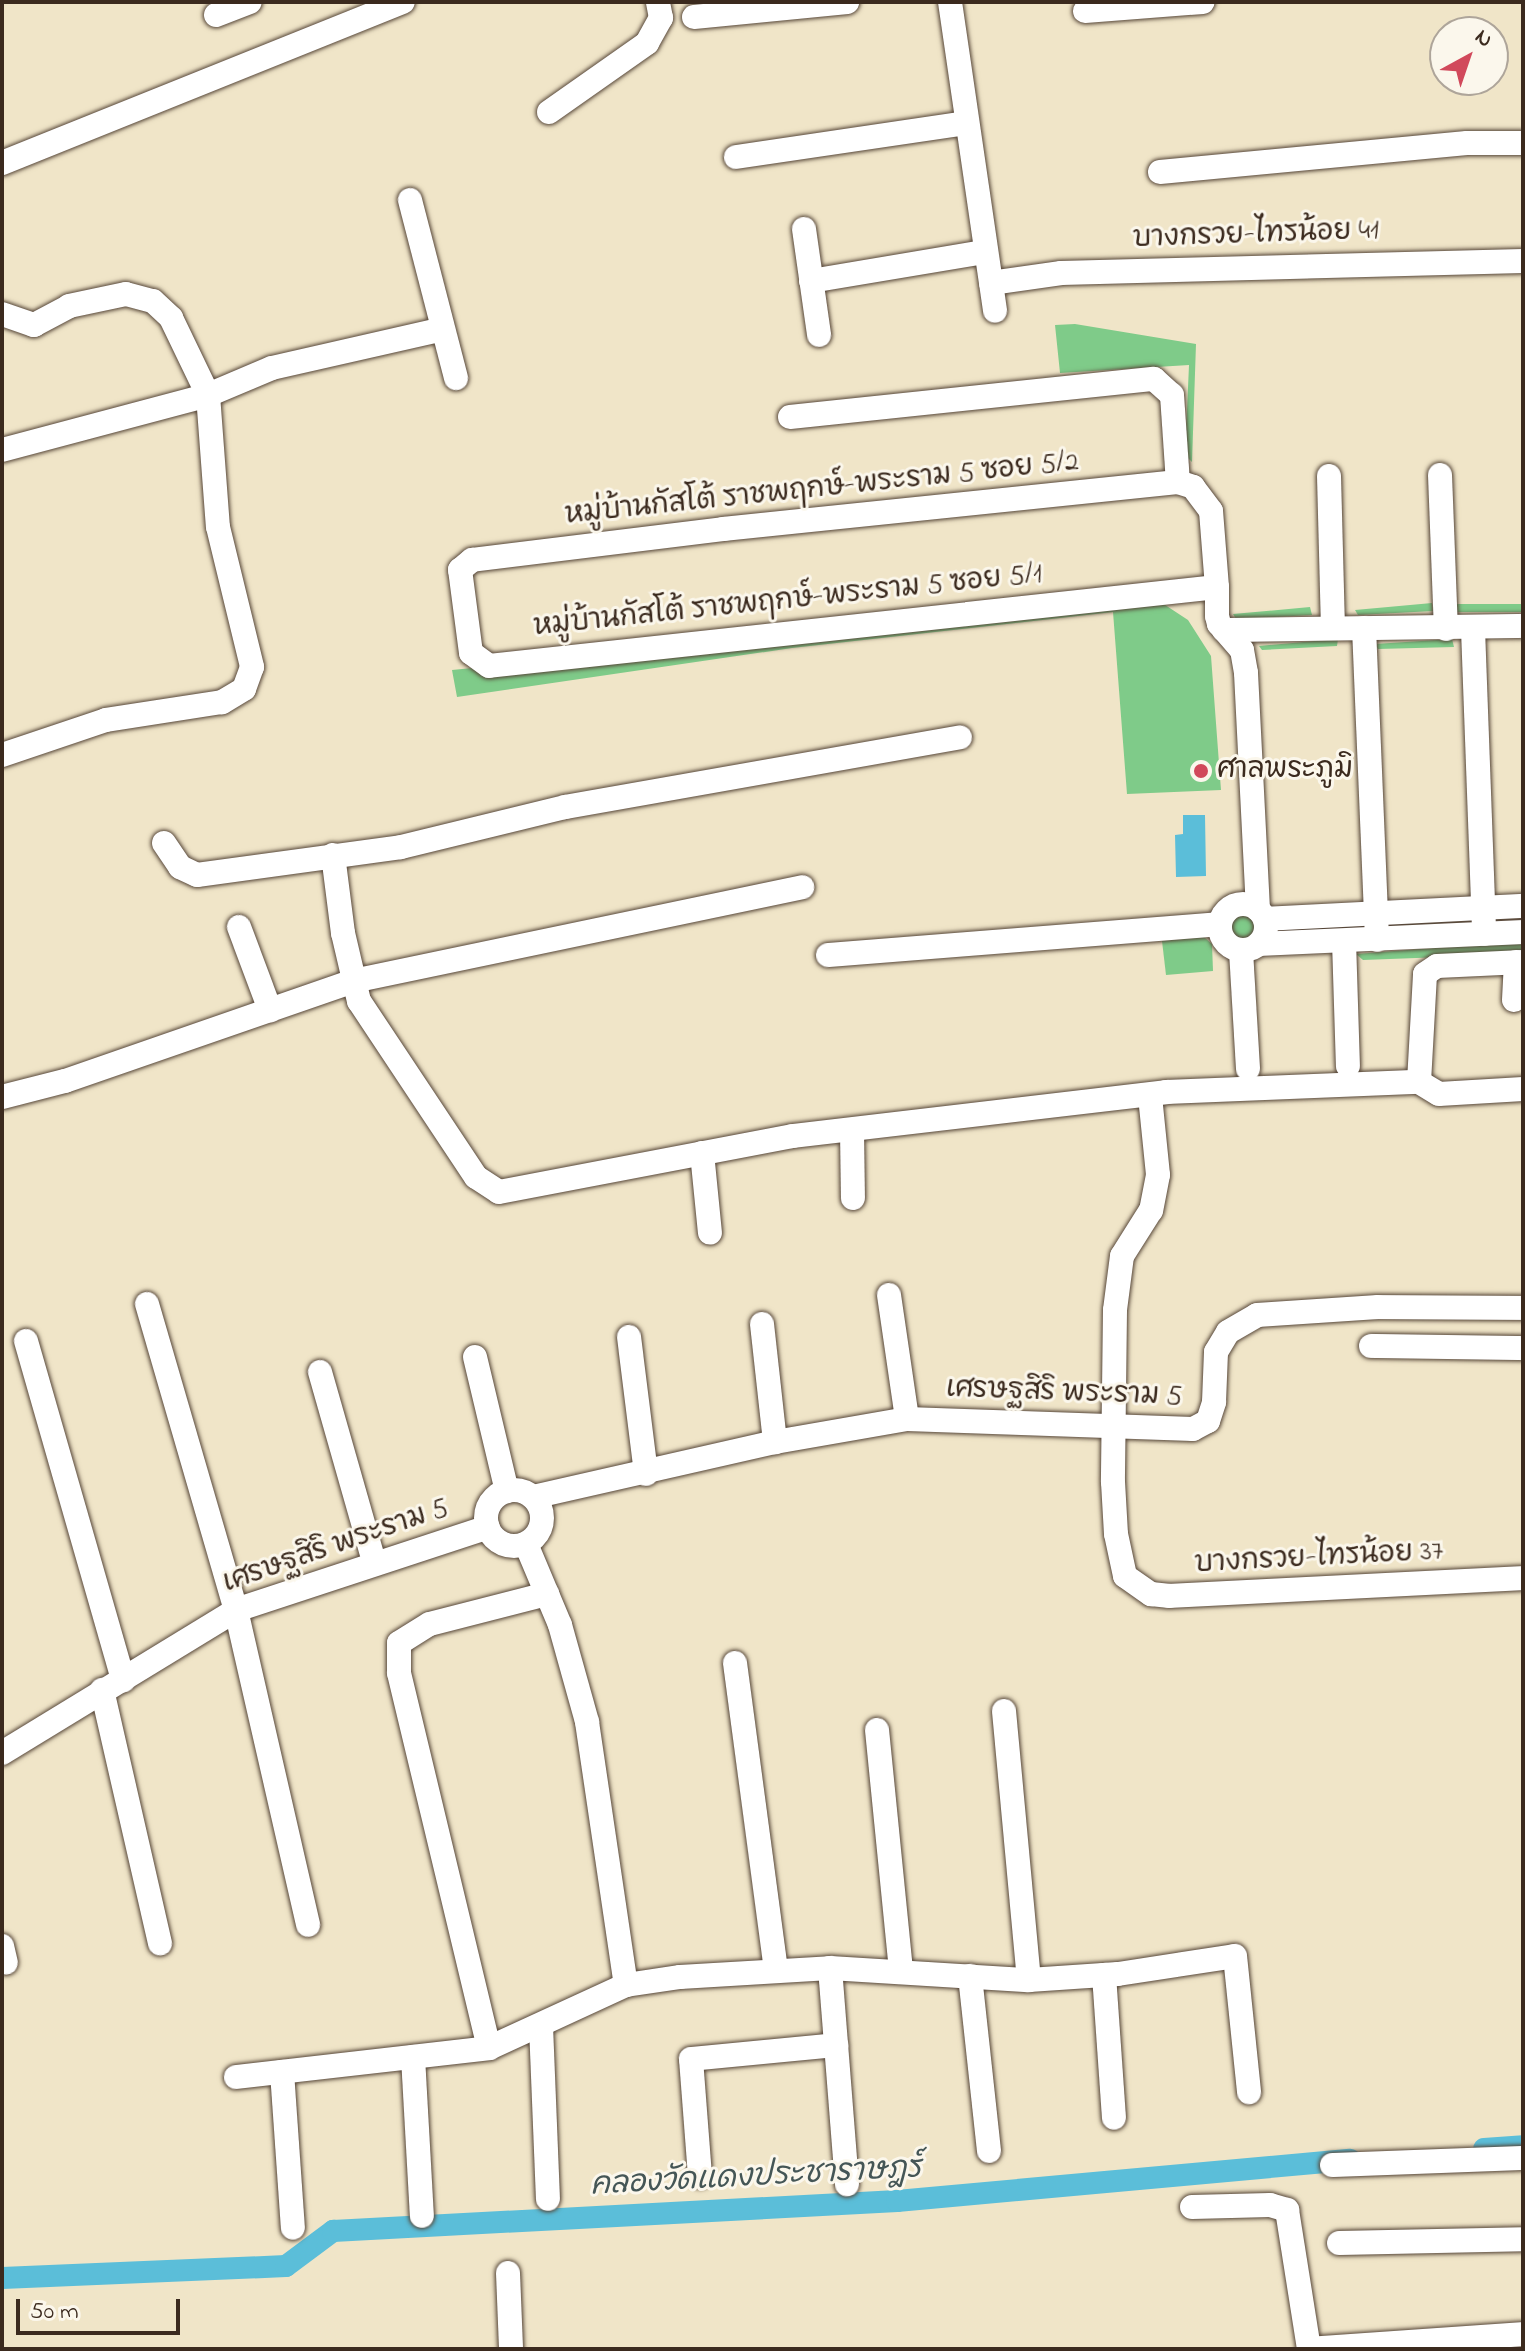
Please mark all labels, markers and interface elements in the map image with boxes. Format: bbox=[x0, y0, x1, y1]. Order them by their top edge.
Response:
north arrow bbox=[1429, 16, 1509, 96]
text: N bbox=[1467, 22, 1499, 56]
street label: บางกรวย-ไทรน้อย 41 bbox=[1132, 215, 1380, 257]
street label: หมู่บ้านกัสโต้ ราชพฤกษ์-พระราม 5 ซอย 5/2 bbox=[564, 446, 1080, 534]
street label: หมู่บ้านกัสโต้ ราชพฤกษ์-พระราม 5 ซอย 5/1 bbox=[532, 559, 1044, 645]
place label: ศาลพระภูมิ bbox=[1217, 754, 1353, 788]
marker: ศาลพระภูมิ bbox=[1192, 762, 1210, 780]
street label: เศรษฐสิริ พระราม 5 bbox=[945, 1373, 1183, 1415]
street label: เศรษฐสิริ พระราม 5 bbox=[219, 1493, 453, 1601]
street label: บางกรวย-ไทรน้อย 37 bbox=[1194, 1536, 1444, 1582]
water label: คลองวัดแดงประชาราษฎร์ bbox=[590, 2151, 922, 2205]
scale bar bbox=[20, 2283, 184, 2333]
text: 50 m bbox=[30, 2295, 79, 2330]

